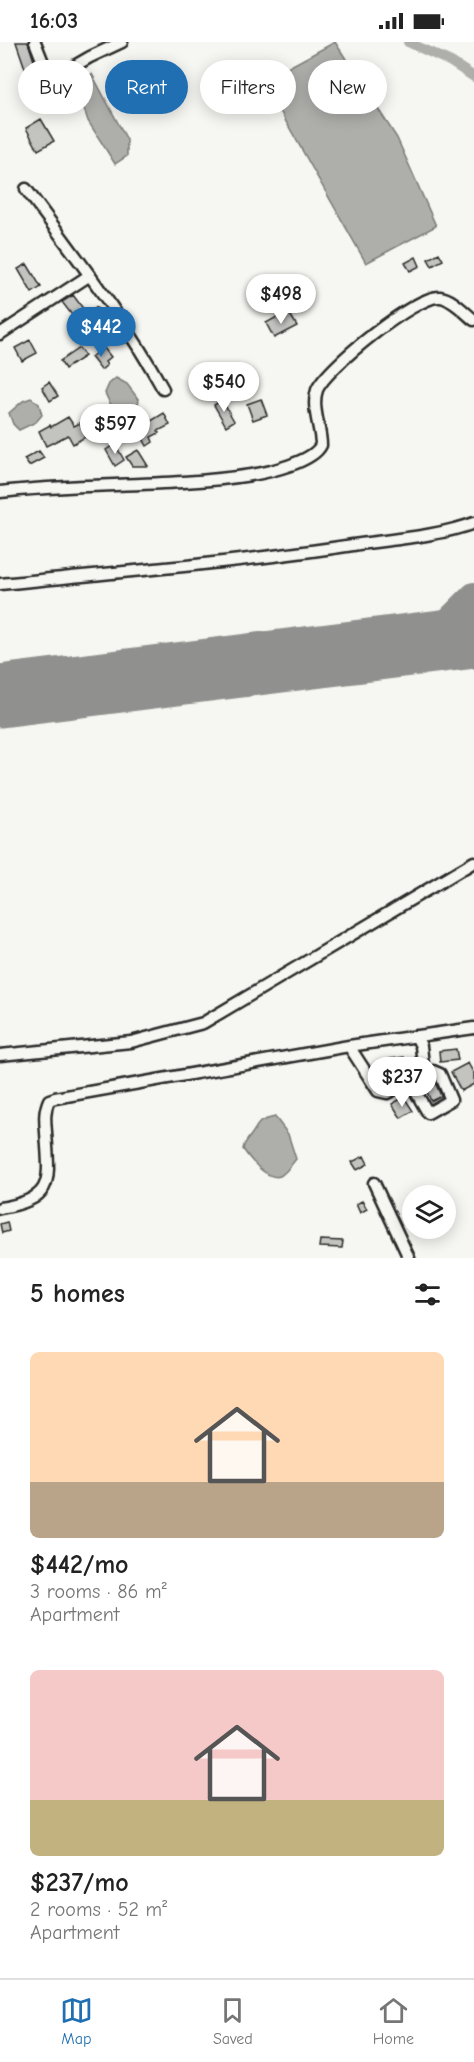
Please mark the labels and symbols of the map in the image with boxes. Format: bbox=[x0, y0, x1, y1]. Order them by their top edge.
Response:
pin: $498 bbox=[245, 274, 317, 325]
pin: $442 bbox=[65, 307, 137, 358]
pin: $540 bbox=[188, 362, 260, 413]
pin: $597 bbox=[79, 404, 151, 455]
pin: $237 bbox=[366, 1057, 438, 1108]

